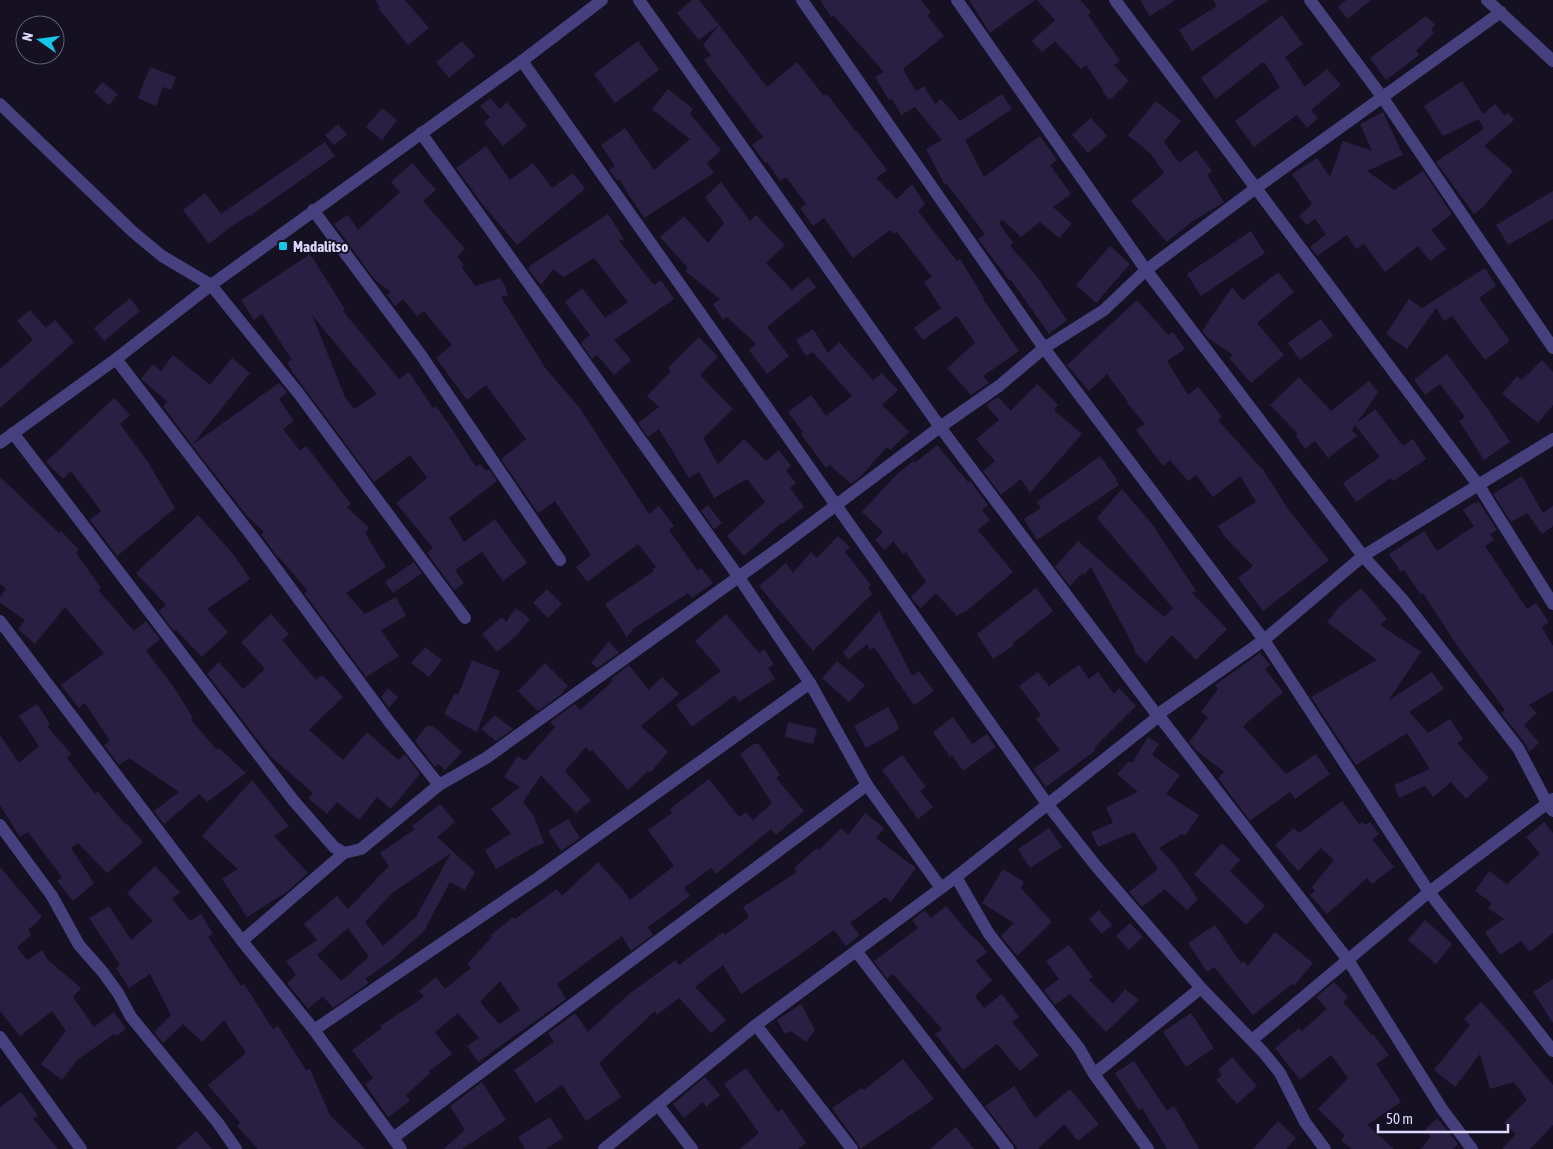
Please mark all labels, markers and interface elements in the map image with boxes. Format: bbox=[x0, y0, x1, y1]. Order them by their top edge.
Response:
north arrow bbox=[15, 15, 65, 65]
text: N bbox=[19, 31, 36, 43]
place label: Madalitso bbox=[293, 238, 348, 255]
marker: Madalitso bbox=[277, 240, 289, 252]
scale bar bbox=[1378, 1102, 1508, 1134]
text: 50 m bbox=[1386, 1110, 1413, 1127]

